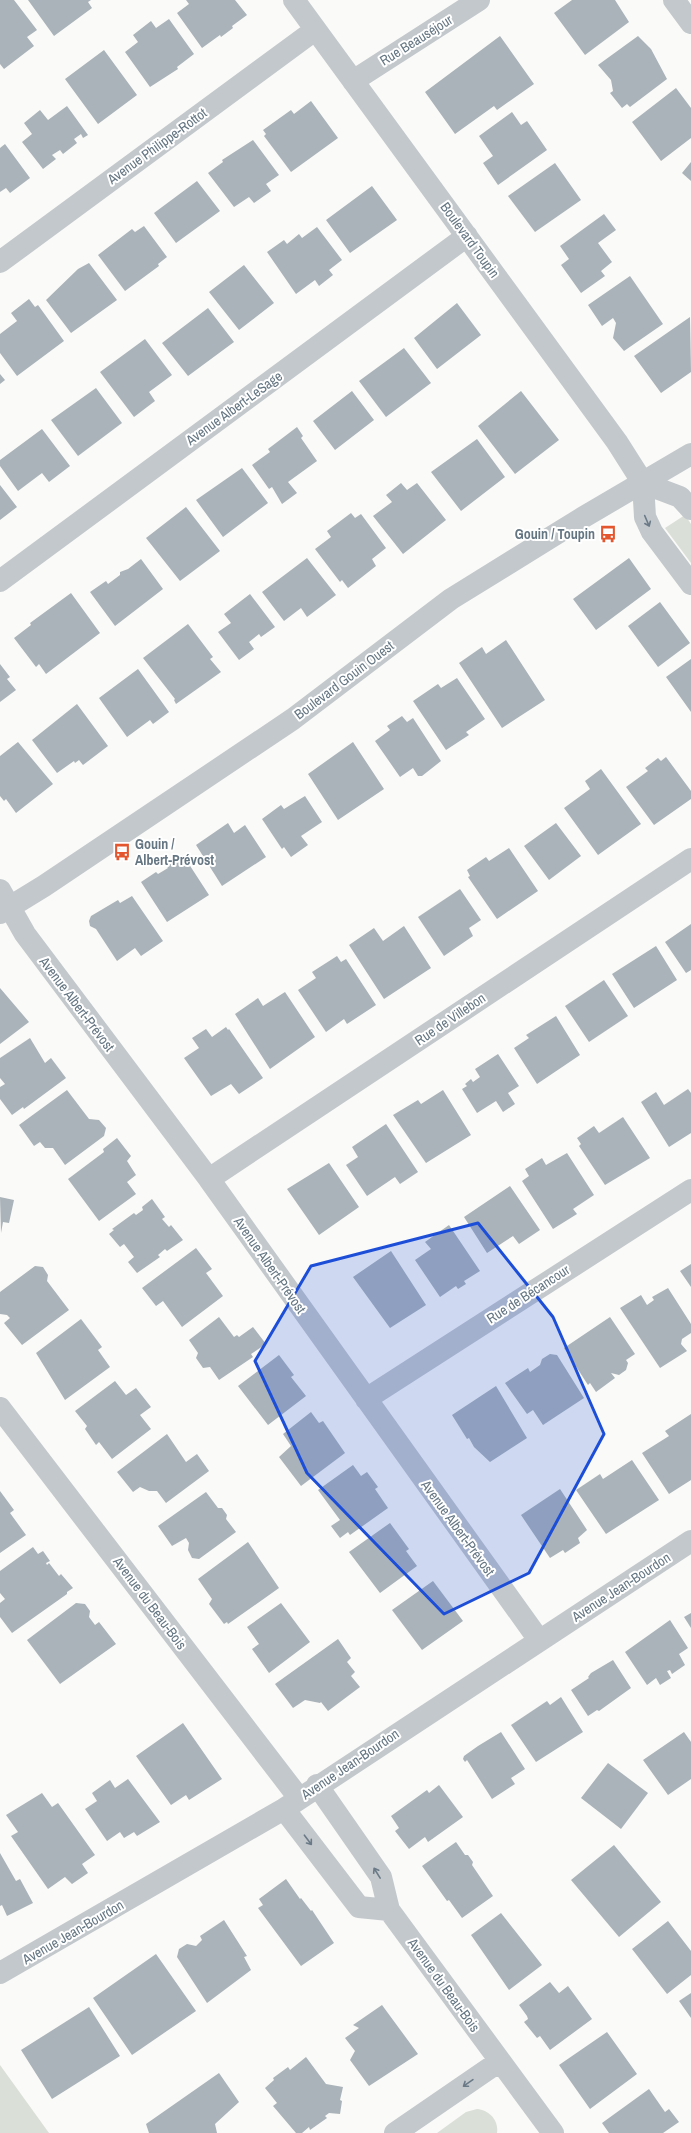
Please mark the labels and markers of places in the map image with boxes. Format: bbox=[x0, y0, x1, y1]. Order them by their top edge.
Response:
bus stop icon: Gouin / Toupin bbox=[598, 524, 618, 544]
place label: Gouin / Toupin bbox=[515, 525, 595, 543]
place label: Gouin / Albert-Prévost bbox=[135, 835, 214, 869]
bus stop icon: Gouin / Albert-Prévost bbox=[112, 842, 132, 862]

